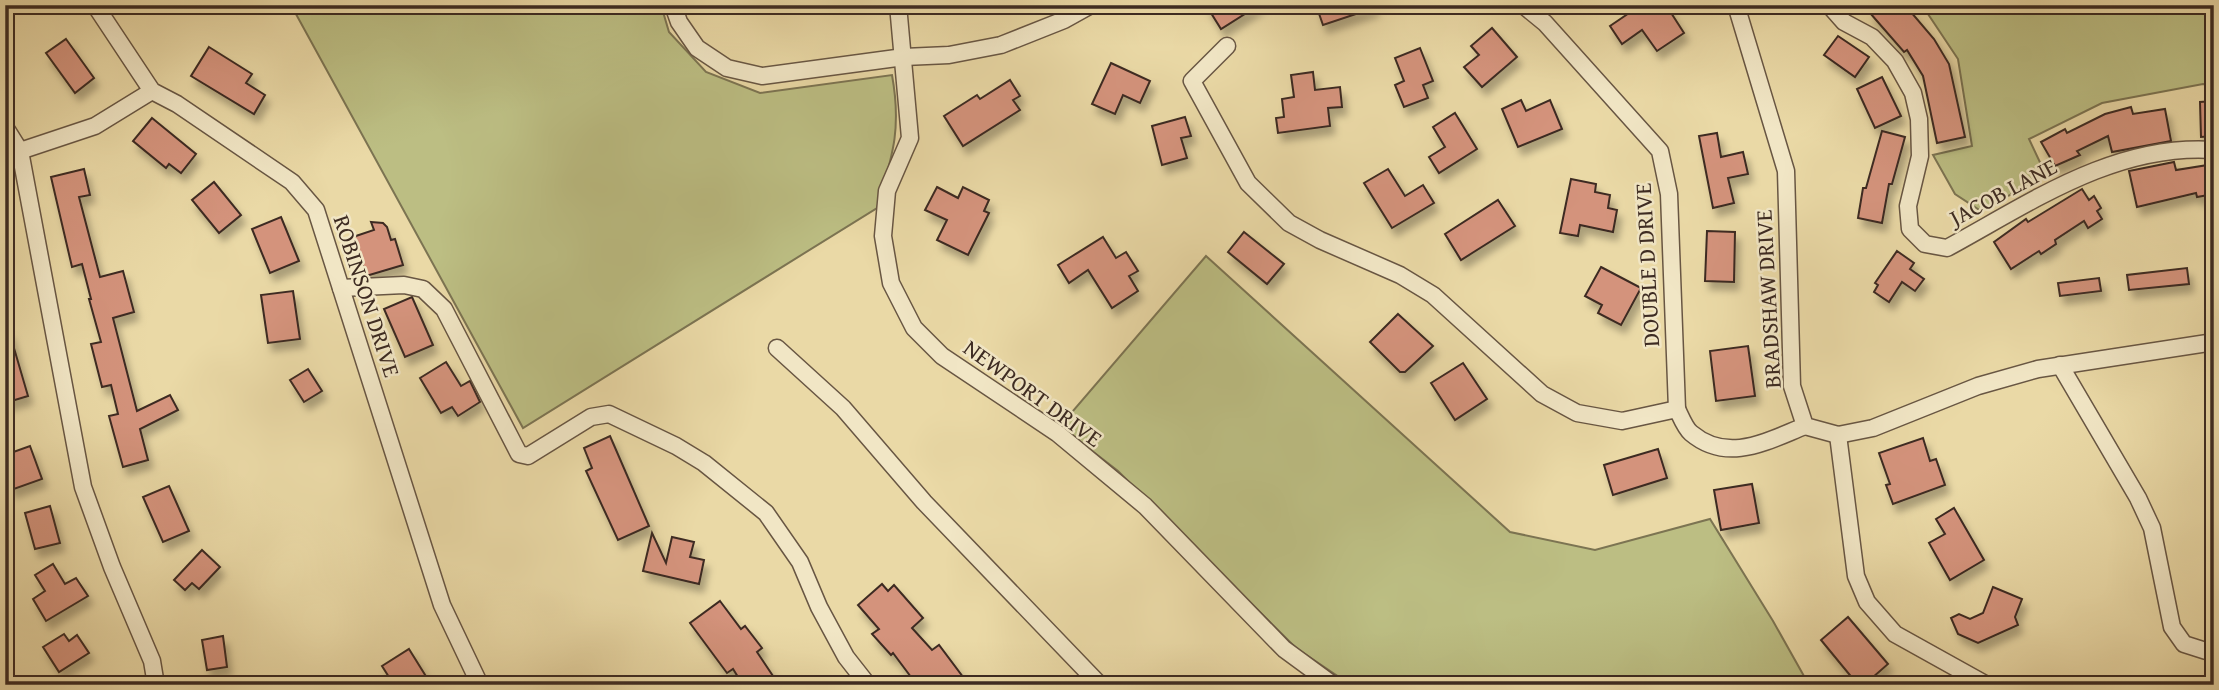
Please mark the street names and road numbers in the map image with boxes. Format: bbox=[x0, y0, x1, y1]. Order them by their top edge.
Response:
street label: JACOB LANE bbox=[1941, 149, 2062, 235]
street label: DOUBLE D DRIVE bbox=[1626, 182, 1667, 348]
street label: BRADSHAW DRIVE bbox=[1746, 209, 1789, 389]
street label: ROBINSON DRIVE bbox=[326, 211, 409, 381]
street label: NEWPORT DRIVE bbox=[957, 331, 1109, 454]

